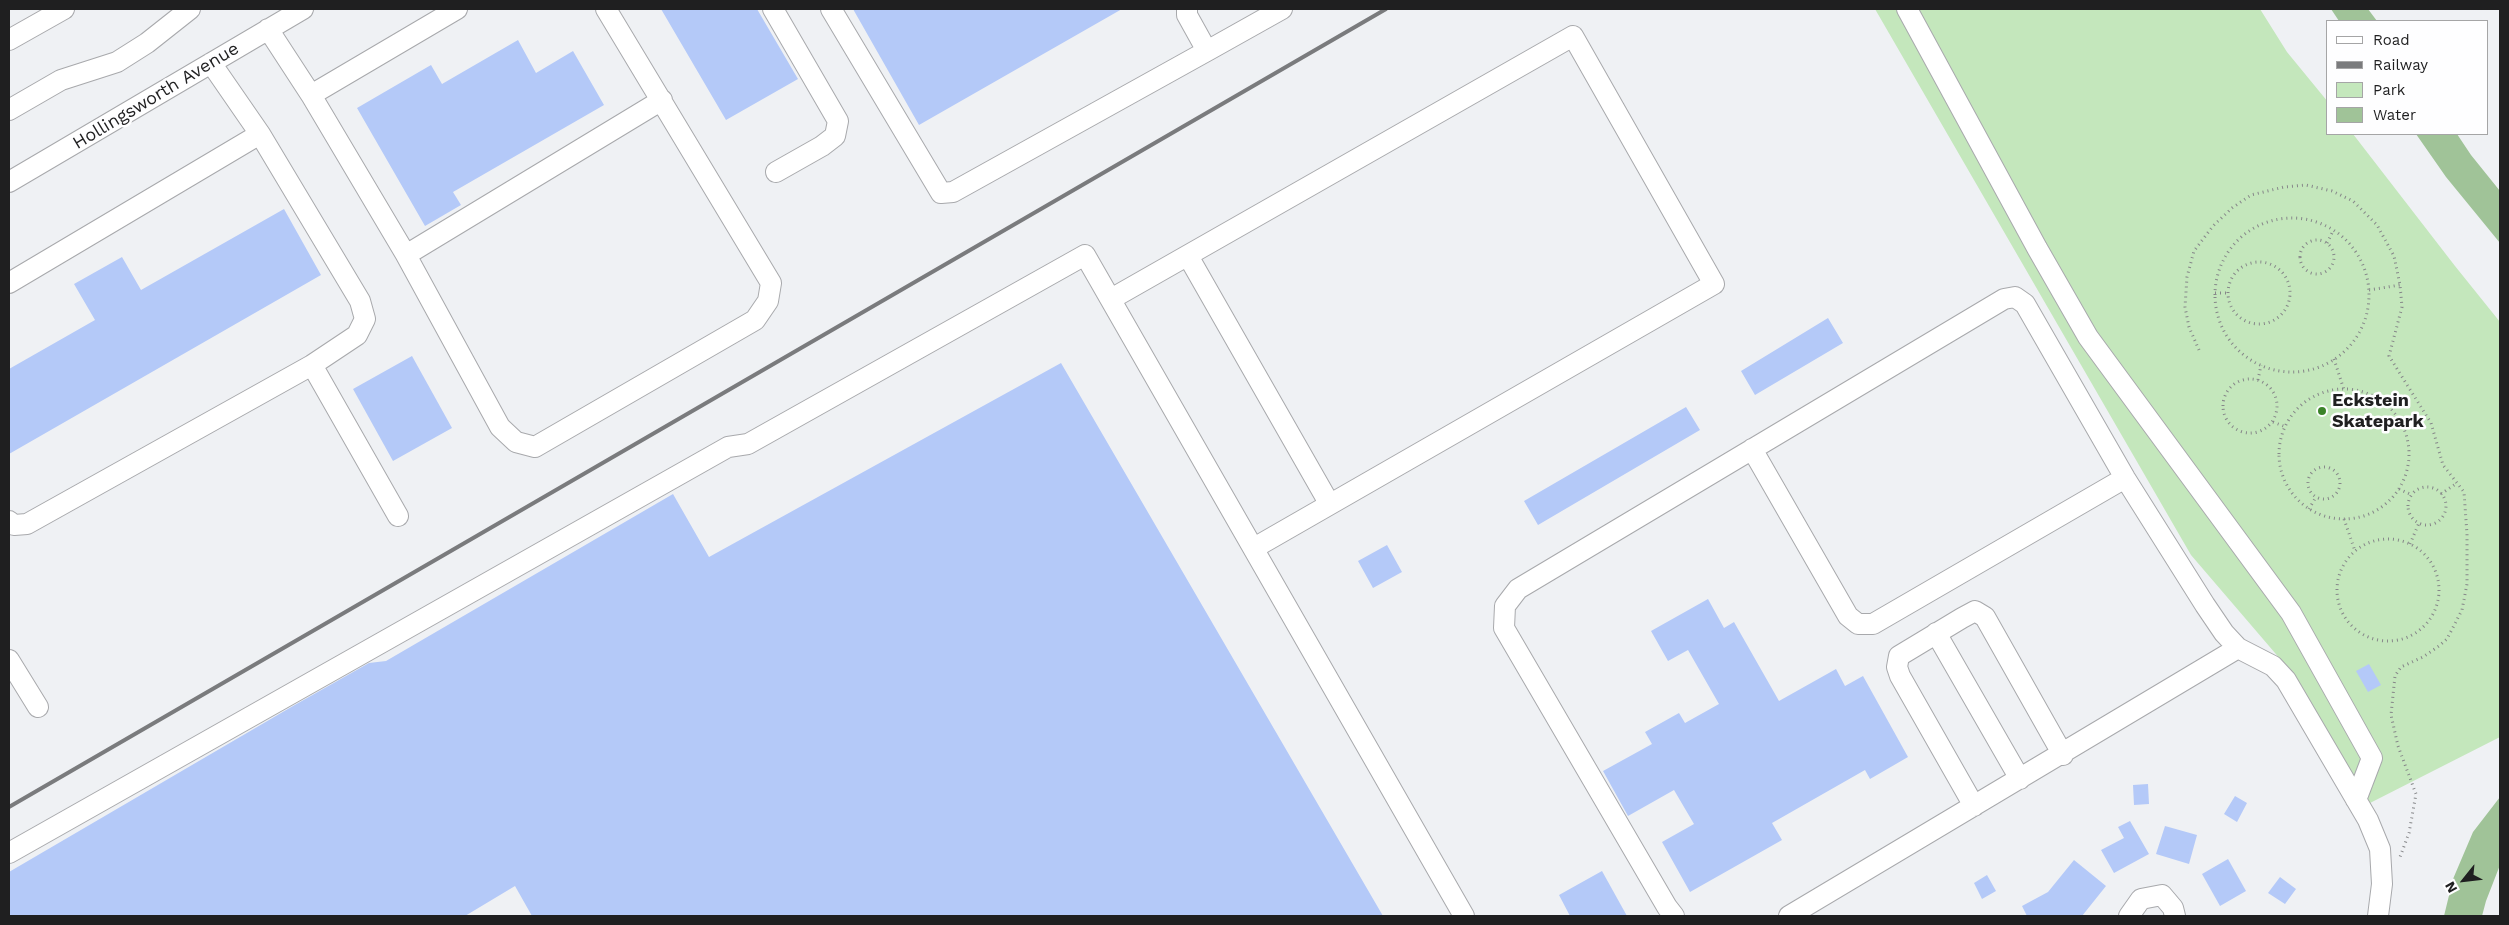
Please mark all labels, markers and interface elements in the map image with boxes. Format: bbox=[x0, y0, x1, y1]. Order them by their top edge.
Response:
legend bbox=[2326, 20, 2489, 135]
text: Road bbox=[2373, 31, 2410, 49]
street label: Hollingsworth Avenue bbox=[69, 38, 243, 154]
text: Railway bbox=[2373, 56, 2428, 74]
text: Park bbox=[2373, 81, 2405, 99]
text: Water bbox=[2373, 106, 2416, 124]
place label: Eckstein Skatepark bbox=[2332, 390, 2424, 432]
marker: Eckstein Skatepark bbox=[2316, 405, 2328, 417]
north arrow bbox=[2439, 855, 2489, 905]
text: N bbox=[2441, 879, 2460, 896]

